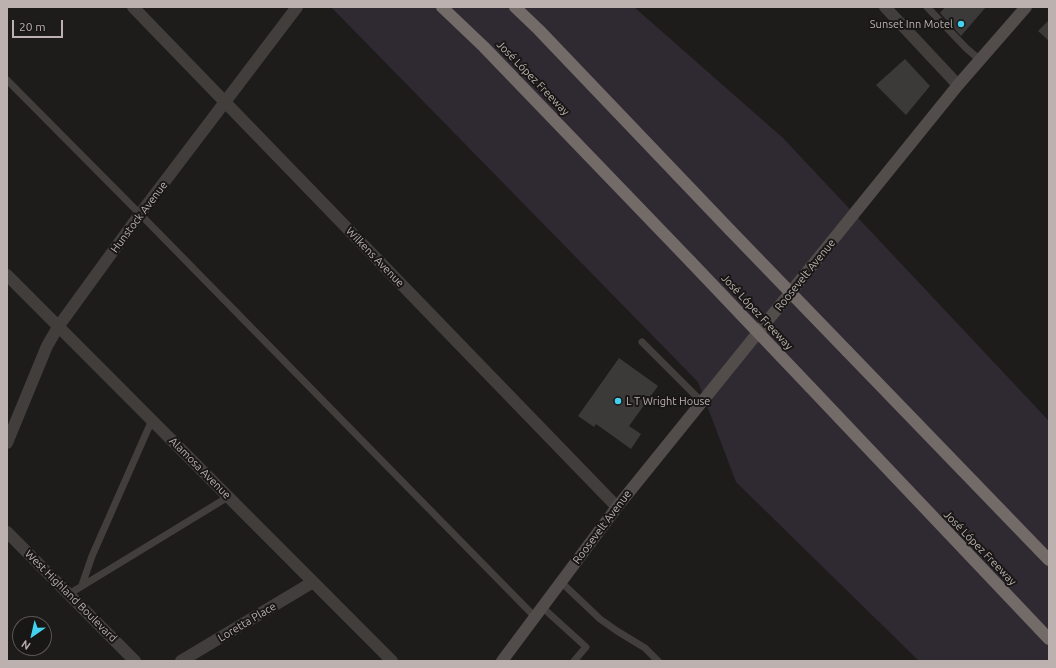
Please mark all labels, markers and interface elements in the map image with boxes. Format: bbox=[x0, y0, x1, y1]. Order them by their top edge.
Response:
scale bar bbox=[14, 12, 65, 38]
place label: Sunset Inn Motel bbox=[870, 17, 953, 31]
marker: Sunset Inn Motel bbox=[956, 19, 966, 29]
text: 20 m bbox=[19, 20, 46, 33]
street label: José López Freeway bbox=[494, 38, 572, 118]
street label: Hunstock Avenue bbox=[108, 179, 170, 255]
street label: Wilkens Avenue bbox=[343, 224, 407, 290]
street label: Roosevelt Avenue bbox=[772, 236, 838, 314]
street label: José López Freeway bbox=[719, 271, 795, 353]
place label: L T Wright House bbox=[626, 394, 710, 408]
marker: L T Wright House bbox=[613, 396, 623, 406]
street label: Alamosa Avenue bbox=[166, 434, 234, 502]
street label: Roosevelt Avenue bbox=[570, 488, 634, 566]
street label: José López Freeway bbox=[941, 508, 1019, 588]
street label: West Highland Boulevard bbox=[22, 547, 120, 645]
street label: Loretta Place bbox=[216, 600, 278, 644]
north arrow bbox=[12, 616, 52, 656]
text: N bbox=[19, 638, 33, 652]

